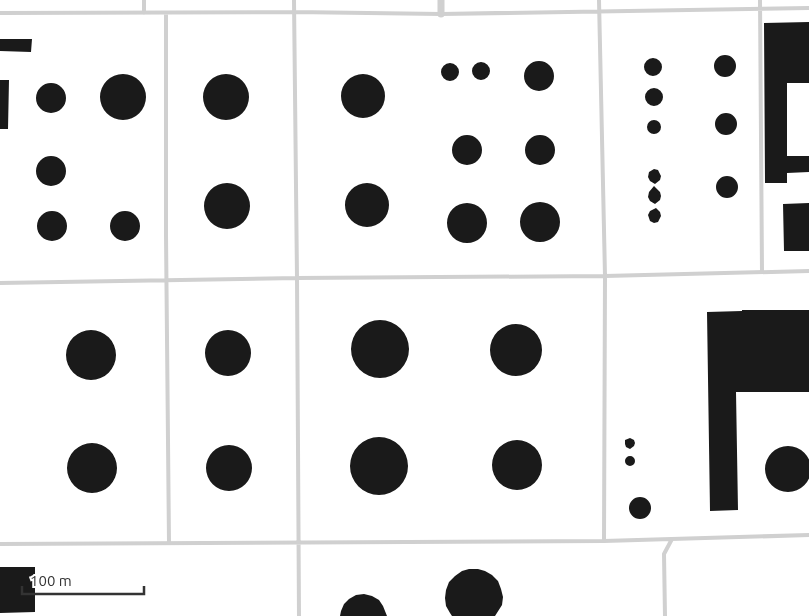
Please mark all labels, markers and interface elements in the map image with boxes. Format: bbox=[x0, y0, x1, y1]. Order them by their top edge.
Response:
scale bar bbox=[22, 564, 145, 596]
text: 100 m bbox=[30, 572, 72, 589]

